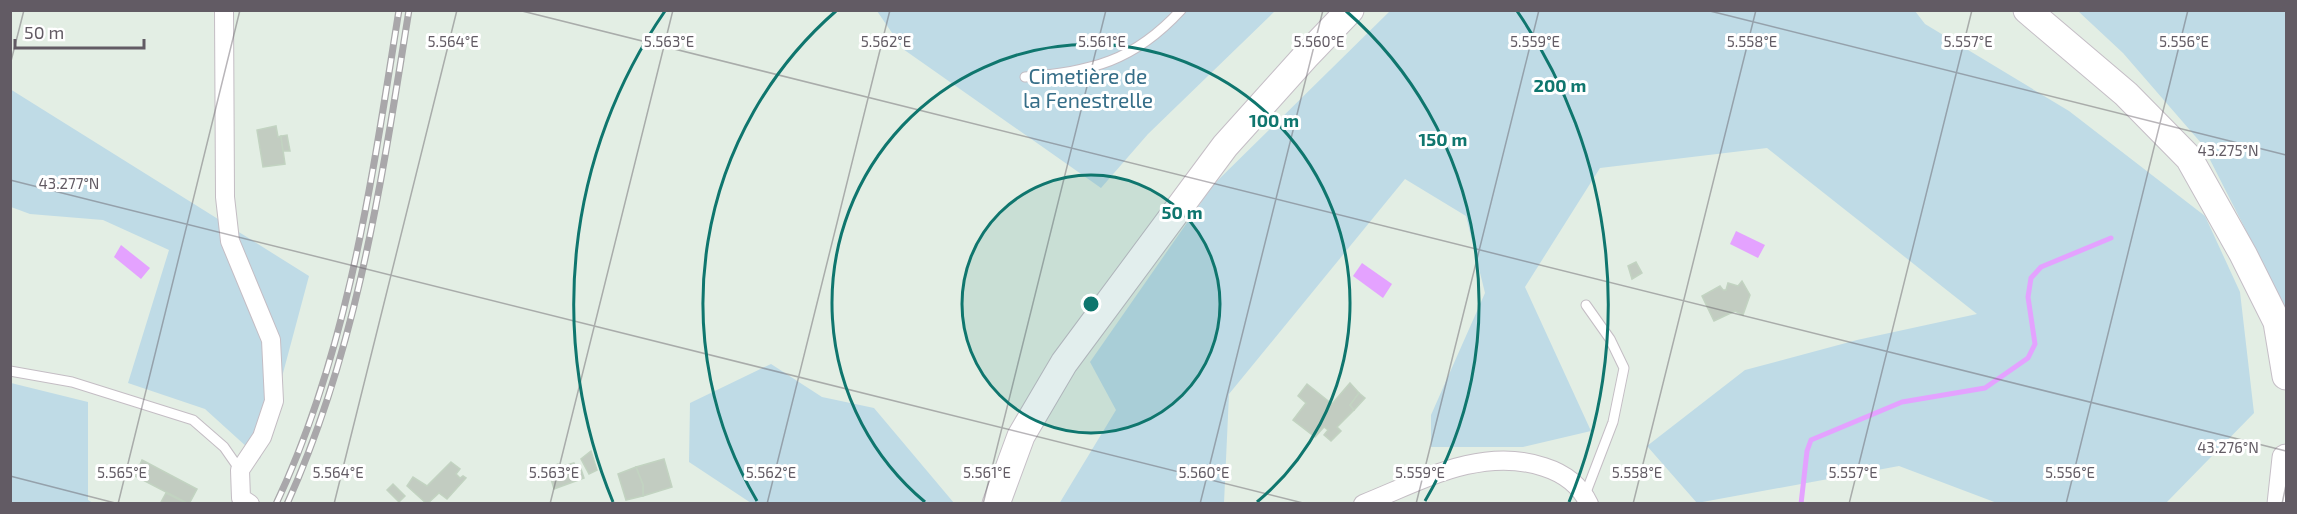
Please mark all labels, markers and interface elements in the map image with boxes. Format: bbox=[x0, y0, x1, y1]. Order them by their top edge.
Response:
scale bar bbox=[15, 12, 144, 50]
text: 50 m bbox=[24, 21, 64, 43]
text: 5.564°E bbox=[427, 32, 479, 50]
text: 5.563°E bbox=[644, 32, 694, 50]
text: 5.562°E bbox=[861, 32, 911, 50]
text: 5.561°E bbox=[1078, 32, 1126, 50]
text: 5.560°E bbox=[1294, 32, 1345, 50]
text: 5.559°E bbox=[1510, 32, 1560, 50]
text: 5.558°E bbox=[1727, 32, 1777, 50]
text: 5.557°E bbox=[1943, 32, 1993, 50]
text: 5.556°E bbox=[2159, 32, 2209, 50]
park label: Cimetière de la Fenestrelle bbox=[1023, 63, 1153, 112]
text: 200 m bbox=[1534, 74, 1586, 96]
text: 100 m bbox=[1249, 109, 1299, 131]
text: 150 m bbox=[1419, 128, 1467, 150]
text: 43.275°N bbox=[2197, 141, 2259, 159]
text: 43.277°N bbox=[39, 174, 99, 192]
text: 50 m bbox=[1161, 201, 1203, 223]
centre of rings bbox=[1081, 294, 1101, 314]
text: 43.276°N bbox=[2197, 438, 2259, 456]
text: 5.565°E bbox=[97, 463, 147, 481]
text: 5.564°E bbox=[312, 463, 364, 481]
text: 5.563°E bbox=[529, 463, 579, 481]
text: 5.562°E bbox=[746, 463, 796, 481]
text: 5.561°E bbox=[963, 463, 1011, 481]
text: 5.560°E bbox=[1179, 463, 1230, 481]
text: 5.559°E bbox=[1395, 463, 1445, 481]
text: 5.558°E bbox=[1612, 463, 1662, 481]
text: 5.557°E bbox=[1828, 463, 1878, 481]
text: 5.556°E bbox=[2045, 463, 2095, 481]

